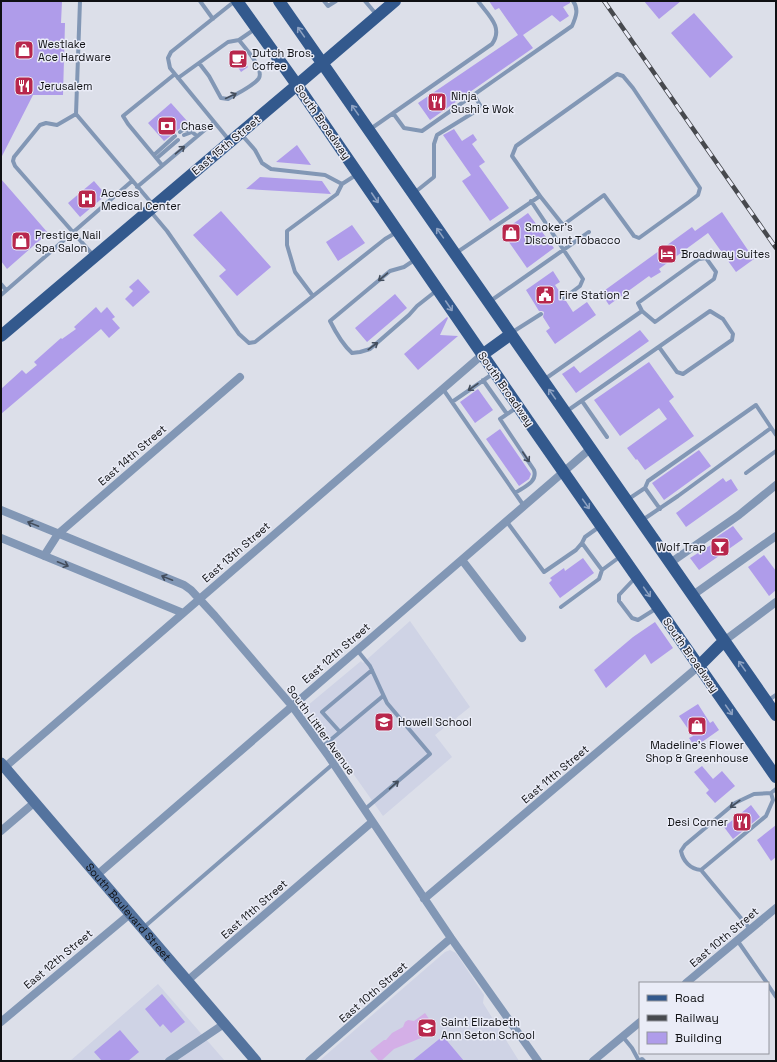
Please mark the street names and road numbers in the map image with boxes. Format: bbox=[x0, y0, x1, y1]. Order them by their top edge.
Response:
street label: South Broadway bbox=[292, 82, 354, 162]
street label: East 15th Street bbox=[189, 112, 263, 178]
street label: South Broadway bbox=[475, 349, 537, 429]
street label: East 14th Street bbox=[95, 422, 169, 488]
street label: East 13th Street bbox=[199, 519, 273, 585]
street label: South Broadway bbox=[660, 615, 722, 695]
street label: East 12th Street bbox=[299, 620, 373, 686]
street label: South Littler Avenue bbox=[284, 683, 358, 777]
street label: East 11th Street bbox=[519, 742, 591, 806]
street label: South Boulevard Street bbox=[83, 860, 174, 964]
street label: East 11th Street bbox=[218, 876, 290, 942]
street label: East 10th Street bbox=[687, 904, 761, 970]
street label: East 12th Street bbox=[21, 926, 95, 992]
street label: East 10th Street bbox=[336, 959, 410, 1025]

